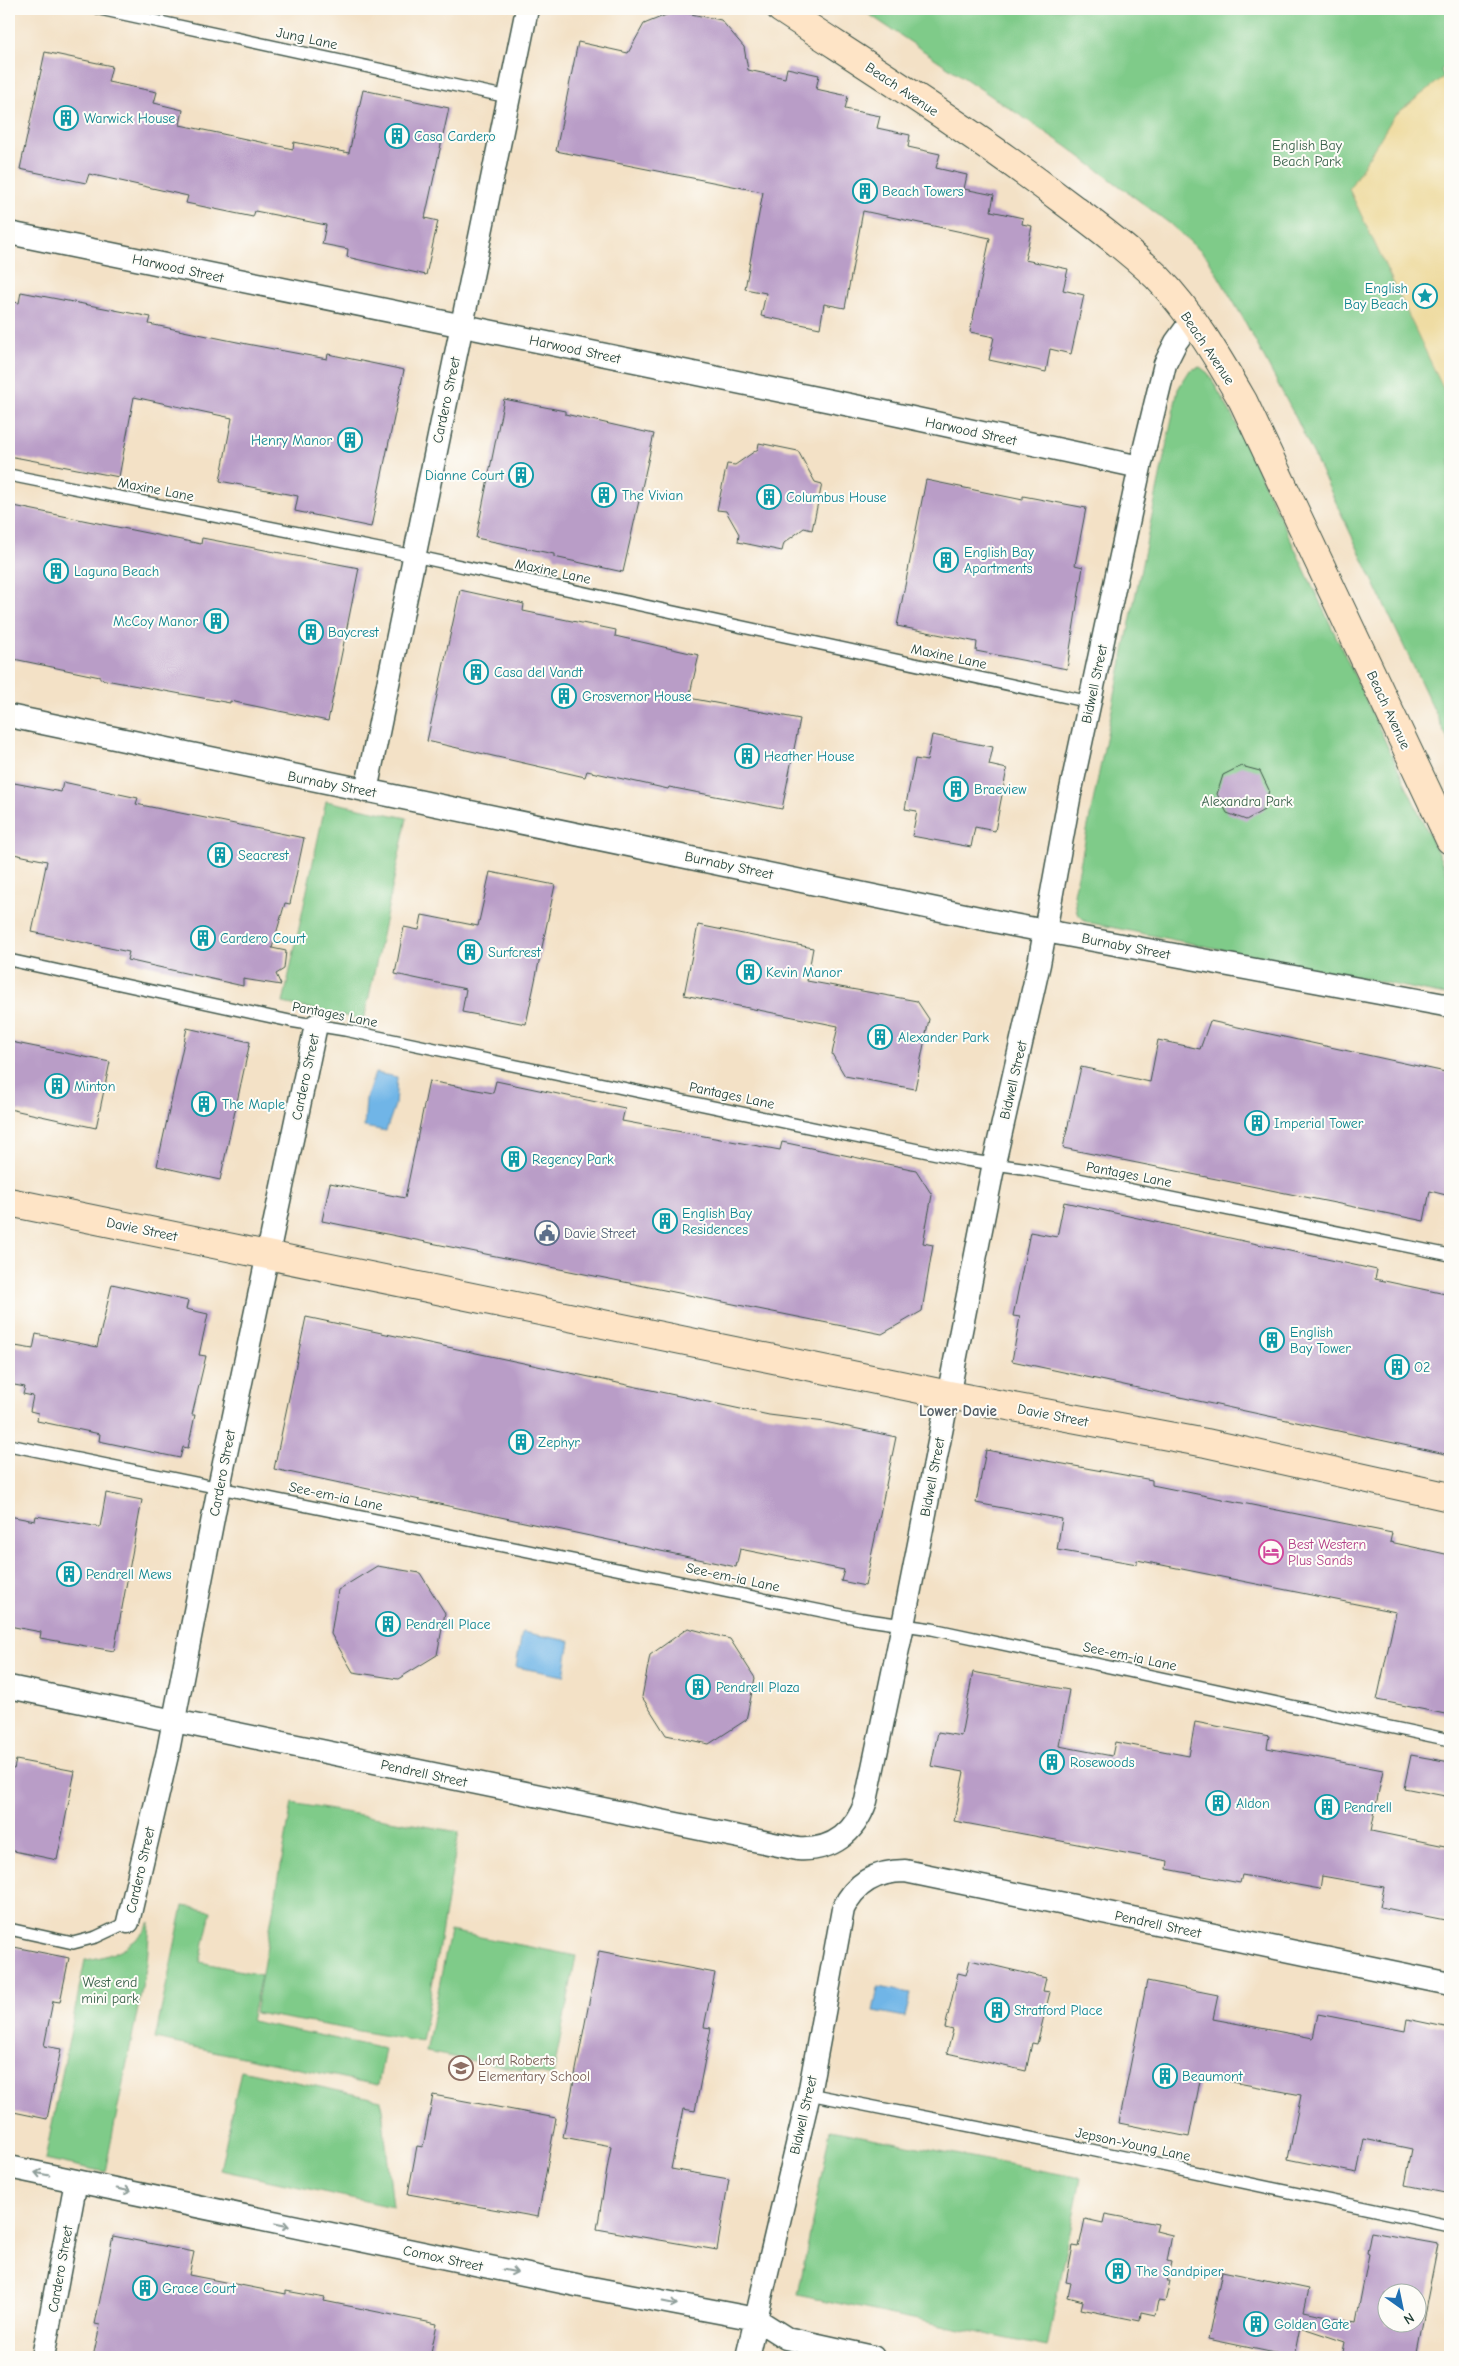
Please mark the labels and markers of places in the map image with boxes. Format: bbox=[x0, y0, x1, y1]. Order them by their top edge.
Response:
building icon: Warwick House bbox=[53, 105, 79, 131]
place label: Warwick House bbox=[84, 110, 175, 127]
building icon: Casa Cardero bbox=[384, 123, 410, 149]
place label: Casa Cardero bbox=[414, 128, 496, 145]
building icon: Beach Towers bbox=[852, 178, 878, 204]
place label: Beach Towers bbox=[882, 183, 964, 200]
place label: English Bay Beach bbox=[1344, 280, 1408, 313]
place icon: English Bay Beach bbox=[1412, 283, 1438, 309]
building icon: Henry Manor bbox=[337, 427, 363, 453]
place label: Henry Manor bbox=[251, 432, 332, 449]
building icon: Dianne Court bbox=[508, 462, 534, 488]
place label: Dianne Court bbox=[425, 467, 505, 484]
building icon: The Vivian bbox=[591, 482, 617, 508]
building icon: Columbus House bbox=[756, 484, 782, 510]
place label: The Vivian bbox=[622, 487, 683, 504]
place label: Columbus House bbox=[786, 489, 886, 506]
place label: English Bay Apartments bbox=[964, 544, 1035, 577]
building icon: English Bay Apartments bbox=[933, 547, 959, 573]
building icon: Laguna Beach bbox=[43, 558, 69, 584]
place label: Laguna Beach bbox=[74, 563, 159, 580]
building icon: McCoy Manor bbox=[203, 608, 229, 634]
place label: McCoy Manor bbox=[113, 613, 198, 630]
building icon: Baycrest bbox=[298, 619, 324, 645]
place label: Baycrest bbox=[328, 624, 380, 641]
building icon: Casa del Vandt bbox=[463, 659, 489, 685]
place label: Casa del Vandt bbox=[494, 664, 584, 681]
building icon: Grosvernor House bbox=[551, 683, 577, 709]
place label: Grosvernor House bbox=[582, 688, 691, 705]
building icon: Heather House bbox=[734, 743, 760, 769]
place label: Heather House bbox=[764, 748, 855, 765]
building icon: Braeview bbox=[943, 776, 969, 802]
place label: Braeview bbox=[974, 781, 1027, 798]
building icon: Seacrest bbox=[207, 842, 233, 868]
place label: Seacrest bbox=[238, 847, 290, 864]
building icon: Cardero Court bbox=[190, 925, 216, 951]
place label: Cardero Court bbox=[220, 930, 307, 947]
building icon: Surfcrest bbox=[457, 939, 483, 965]
place label: Surfcrest bbox=[488, 944, 542, 961]
building icon: Kevin Manor bbox=[736, 959, 762, 985]
place label: Kevin Manor bbox=[766, 964, 842, 981]
building icon: Alexander Park bbox=[867, 1024, 893, 1050]
place label: Alexander Park bbox=[898, 1029, 989, 1046]
building icon: Minton bbox=[44, 1073, 70, 1099]
place label: Minton bbox=[74, 1078, 115, 1095]
building icon: The Maple bbox=[191, 1091, 217, 1117]
place label: The Maple bbox=[222, 1096, 285, 1113]
building icon: Imperial Tower bbox=[1244, 1110, 1270, 1136]
place label: Imperial Tower bbox=[1274, 1115, 1364, 1132]
building icon: Regency Park bbox=[501, 1146, 527, 1172]
place label: Regency Park bbox=[532, 1151, 614, 1168]
place label: English Bay Residences bbox=[682, 1205, 753, 1238]
building icon: English Bay Residences bbox=[652, 1208, 678, 1234]
public building icon: Davie Street bbox=[534, 1220, 560, 1246]
place label: Davie Street bbox=[564, 1225, 637, 1242]
place label: English Bay Tower bbox=[1290, 1324, 1351, 1357]
building icon: English Bay Tower bbox=[1259, 1327, 1285, 1353]
building icon: O2 bbox=[1384, 1354, 1410, 1380]
place label: O2 bbox=[1414, 1359, 1430, 1376]
building icon: Zephyr bbox=[508, 1429, 534, 1455]
place label: Zephyr bbox=[538, 1434, 580, 1451]
place label: Best Western Plus Sands bbox=[1288, 1536, 1366, 1569]
hotel icon: Best Western Plus Sands bbox=[1258, 1539, 1284, 1565]
building icon: Pendrell Mews bbox=[56, 1561, 82, 1587]
place label: Pendrell Mews bbox=[86, 1566, 172, 1583]
building icon: Pendrell Place bbox=[375, 1611, 401, 1637]
place label: Pendrell Place bbox=[406, 1616, 490, 1633]
building icon: Pendrell Plaza bbox=[685, 1674, 711, 1700]
place label: Pendrell Plaza bbox=[716, 1679, 800, 1696]
building icon: Rosewoods bbox=[1039, 1749, 1065, 1775]
place label: Rosewoods bbox=[1070, 1754, 1135, 1771]
building icon: Aldon bbox=[1205, 1790, 1231, 1816]
building icon: Pendrell bbox=[1314, 1794, 1340, 1820]
place label: Aldon bbox=[1236, 1795, 1270, 1812]
place label: Pendrell bbox=[1344, 1799, 1392, 1816]
building icon: Stratford Place bbox=[984, 1997, 1010, 2023]
place label: Stratford Place bbox=[1014, 2002, 1102, 2019]
place label: Lord Roberts Elementary School bbox=[478, 2052, 590, 2085]
school or university icon: Lord Roberts Elementary School bbox=[448, 2055, 474, 2081]
building icon: Beaumont bbox=[1152, 2063, 1178, 2089]
place label: Beaumont bbox=[1182, 2068, 1244, 2085]
building icon: The Sandpiper bbox=[1105, 2258, 1131, 2284]
place label: The Sandpiper bbox=[1136, 2263, 1224, 2280]
building icon: Grace Court bbox=[132, 2275, 158, 2301]
place label: Grace Court bbox=[162, 2280, 237, 2297]
building icon: Golden Gate bbox=[1243, 2311, 1269, 2337]
place label: Golden Gate bbox=[1274, 2316, 1349, 2333]

